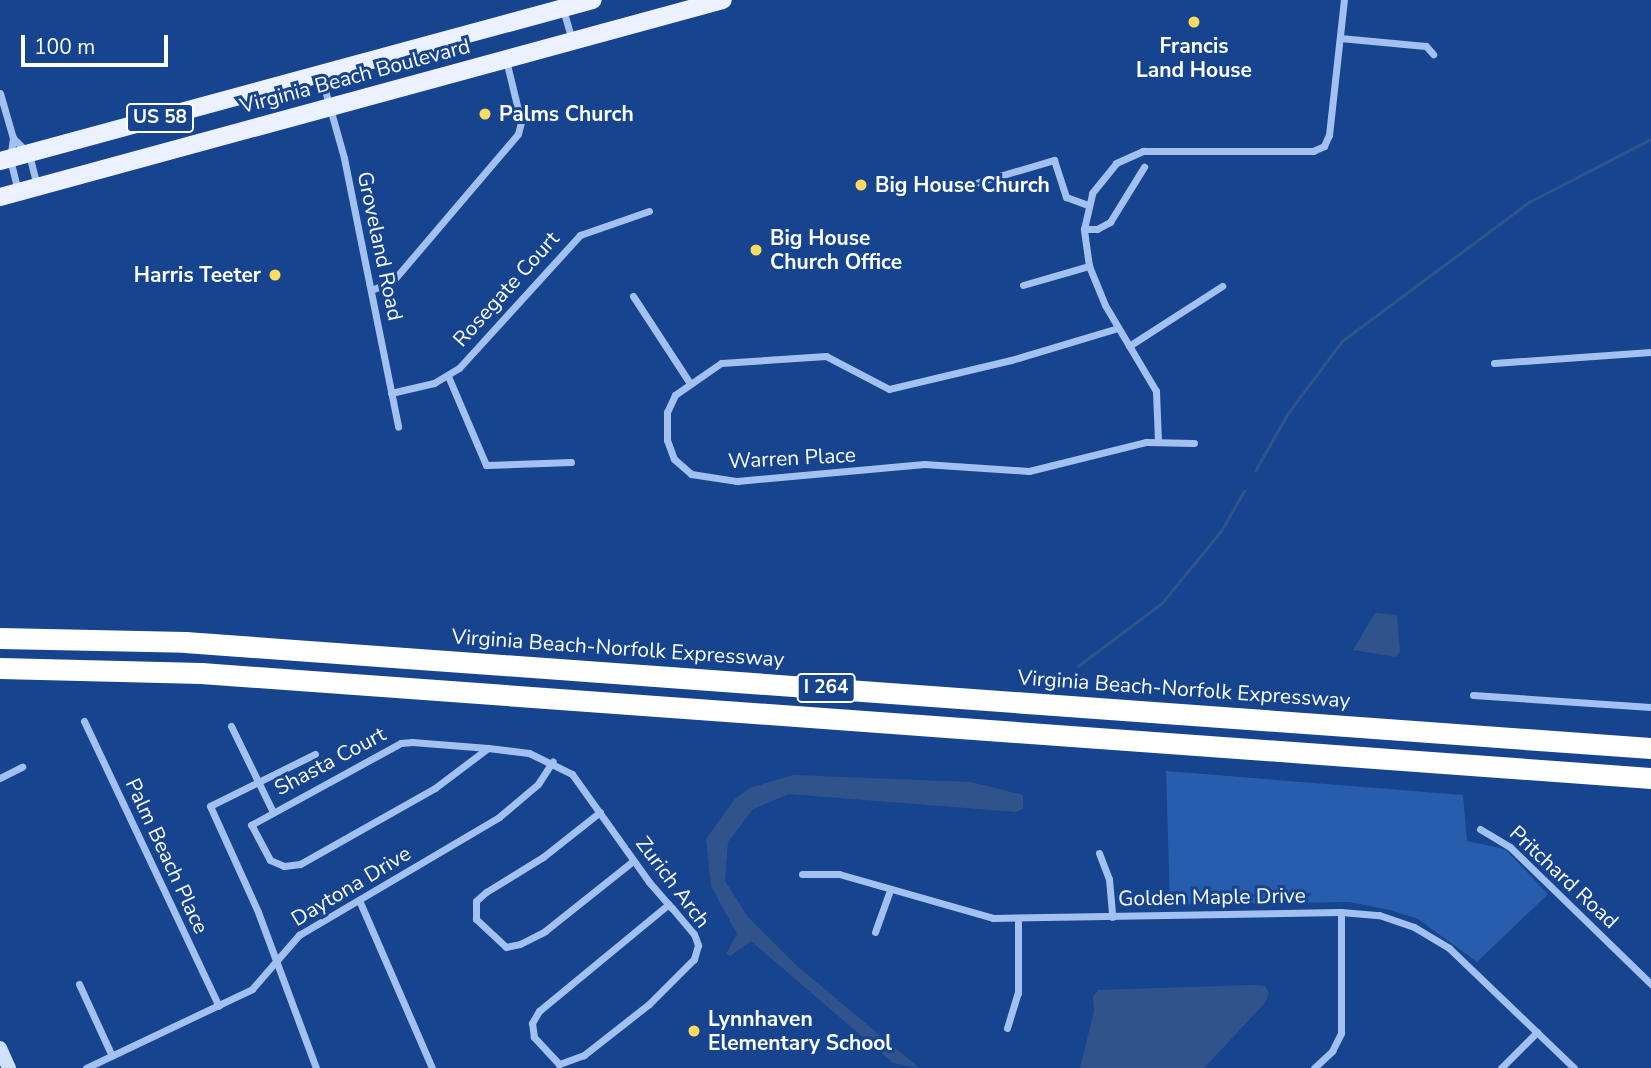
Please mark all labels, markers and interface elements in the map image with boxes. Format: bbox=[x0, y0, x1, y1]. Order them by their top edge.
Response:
marker: Francis Land House bbox=[1186, 14, 1202, 30]
scale bar bbox=[24, 21, 172, 65]
text: 100 m bbox=[34, 33, 95, 61]
street label: Virginia Beach Boulevard bbox=[237, 33, 473, 119]
place label: Francis Land House bbox=[1136, 33, 1252, 83]
place label: Palms Church bbox=[499, 101, 634, 127]
road number: US 58 bbox=[125, 102, 195, 134]
marker: Palms Church bbox=[477, 106, 493, 122]
street label: Groveland Road bbox=[352, 169, 408, 323]
place label: Big House Church bbox=[875, 172, 1050, 198]
marker: Big House Church bbox=[853, 177, 869, 193]
place label: Big House Church Office bbox=[770, 225, 902, 275]
street label: Rosegate Court bbox=[448, 226, 564, 352]
marker: Big House Church Office bbox=[748, 242, 764, 258]
place label: Harris Teeter bbox=[134, 262, 261, 288]
marker: Harris Teeter bbox=[267, 267, 283, 283]
street label: Warren Place bbox=[728, 442, 856, 474]
street label: Virginia Beach-Norfolk Expressway bbox=[451, 624, 785, 672]
street label: Virginia Beach-Norfolk Expressway bbox=[1017, 665, 1351, 713]
road number: I 264 bbox=[796, 673, 856, 704]
street label: Shasta Court bbox=[270, 721, 390, 801]
street label: Palm Beach Place bbox=[120, 774, 214, 938]
street label: Pritchard Road bbox=[1504, 820, 1624, 934]
street label: Zurich Arch bbox=[631, 831, 715, 933]
street label: Daytona Drive bbox=[287, 840, 415, 932]
street label: Golden Maple Drive bbox=[1118, 883, 1306, 911]
place label: Lynnhaven Elementary School bbox=[708, 1006, 892, 1056]
marker: Lynnhaven Elementary School bbox=[686, 1023, 702, 1039]

